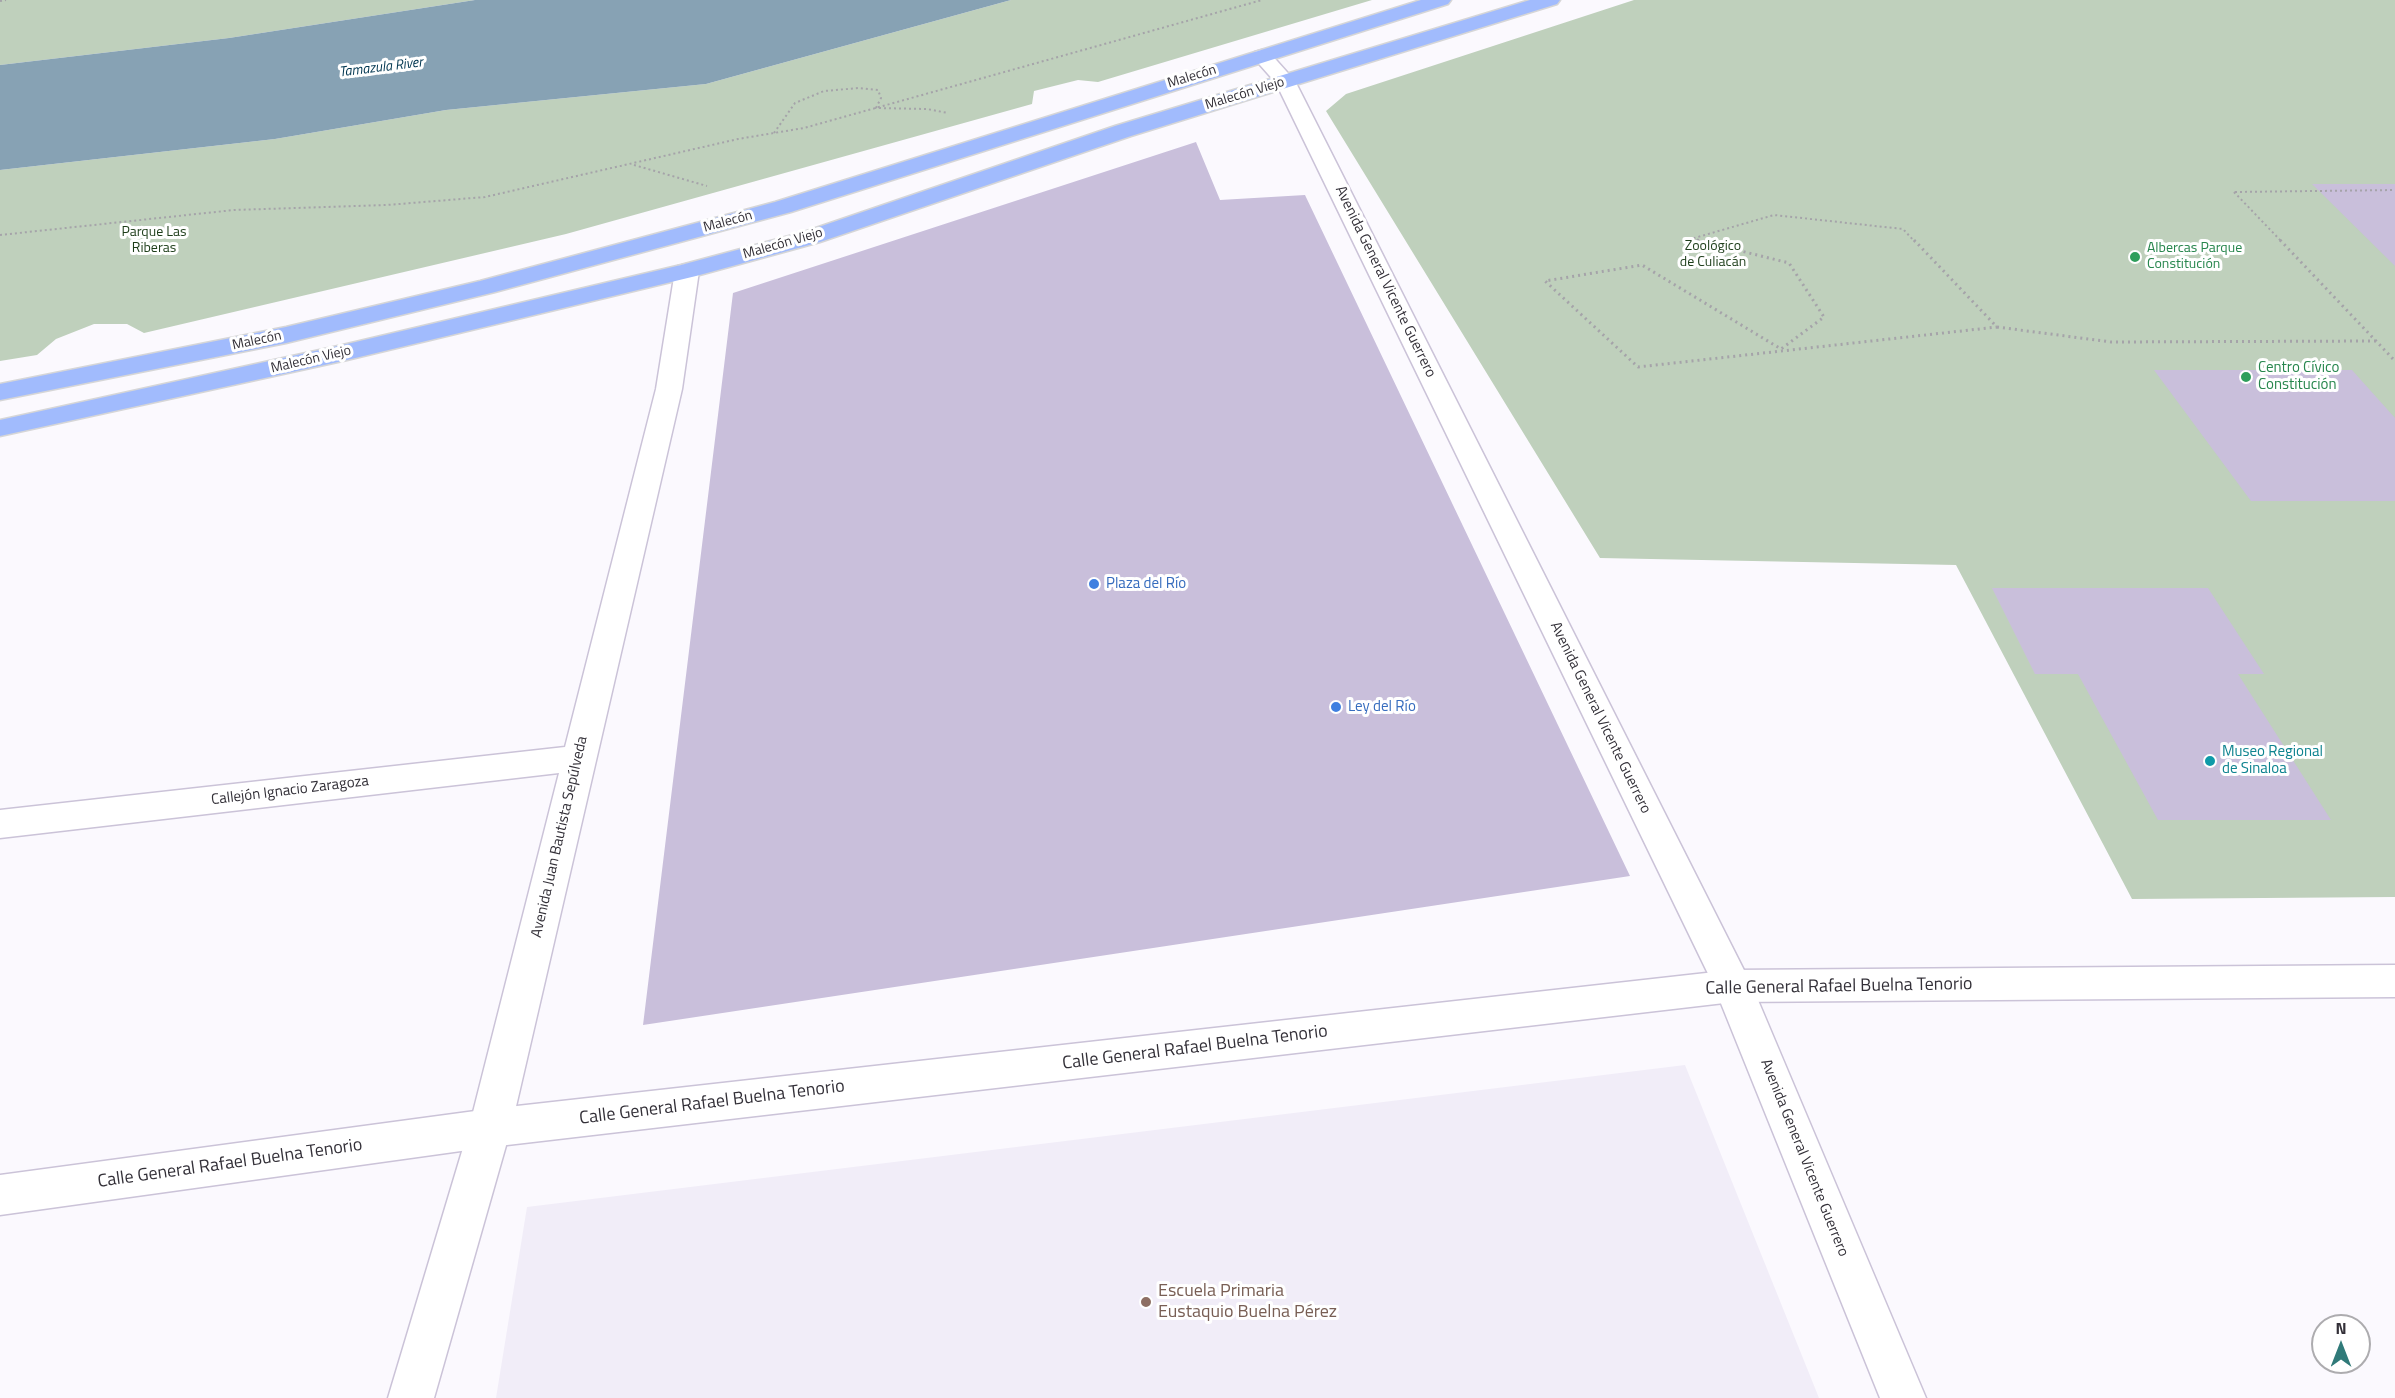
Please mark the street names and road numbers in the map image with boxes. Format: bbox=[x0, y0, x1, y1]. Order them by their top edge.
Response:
street label: Malecón bbox=[1166, 62, 1218, 92]
street label: Malecón Viejo bbox=[1203, 74, 1287, 114]
street label: Avenida General Vicente Guerrero bbox=[1331, 183, 1439, 381]
street label: Malecón bbox=[702, 207, 754, 237]
street label: Malecón Viejo bbox=[741, 225, 825, 263]
street label: Malecón bbox=[231, 328, 283, 354]
street label: Malecón Viejo bbox=[269, 343, 353, 377]
street label: Avenida General Vicente Guerrero bbox=[1546, 619, 1654, 817]
street label: Avenida Juan Bautista Sepúlveda bbox=[528, 735, 592, 939]
street label: Callejón Ignacio Zaragoza bbox=[210, 772, 370, 810]
street label: Calle General Rafael Buelna Tenorio bbox=[1705, 974, 1973, 1000]
street label: Calle General Rafael Buelna Tenorio bbox=[1061, 1021, 1329, 1075]
street label: Avenida General Vicente Guerrero bbox=[1756, 1057, 1852, 1259]
street label: Calle General Rafael Buelna Tenorio bbox=[578, 1076, 846, 1130]
street label: Calle General Rafael Buelna Tenorio bbox=[96, 1135, 364, 1193]

